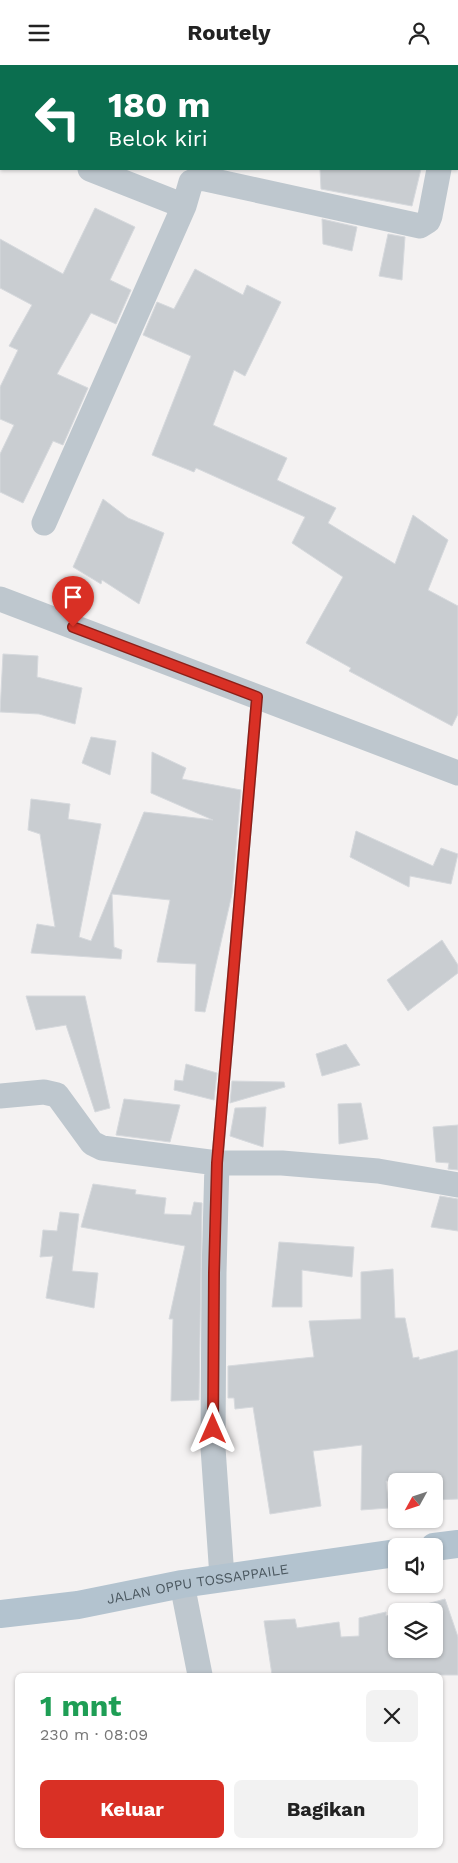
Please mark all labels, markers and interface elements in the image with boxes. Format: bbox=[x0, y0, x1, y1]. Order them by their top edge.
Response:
icon: menu bbox=[25, 19, 53, 47]
icon: person bbox=[405, 19, 433, 47]
text: Routely bbox=[187, 20, 271, 45]
text: 180 m bbox=[108, 84, 211, 126]
icon: left bbox=[25, 85, 90, 150]
text: Belok kiri bbox=[108, 126, 208, 151]
pin bbox=[52, 576, 94, 627]
icon: arrive bbox=[59, 583, 87, 611]
position arrow bbox=[186, 1402, 238, 1454]
north arrow bbox=[388, 1473, 442, 1527]
map controls bbox=[388, 1473, 443, 1658]
button: sound bbox=[388, 1538, 443, 1593]
street label: JALAN OPPU TOSSAPPAILE bbox=[105, 1561, 290, 1607]
button: layers bbox=[388, 1603, 443, 1658]
text: 1 mnt bbox=[40, 1688, 121, 1723]
button: close bbox=[366, 1690, 418, 1742]
text: 230 m · 08:09 bbox=[40, 1725, 148, 1744]
button: Keluar bbox=[40, 1780, 224, 1838]
button: Bagikan bbox=[234, 1780, 418, 1838]

